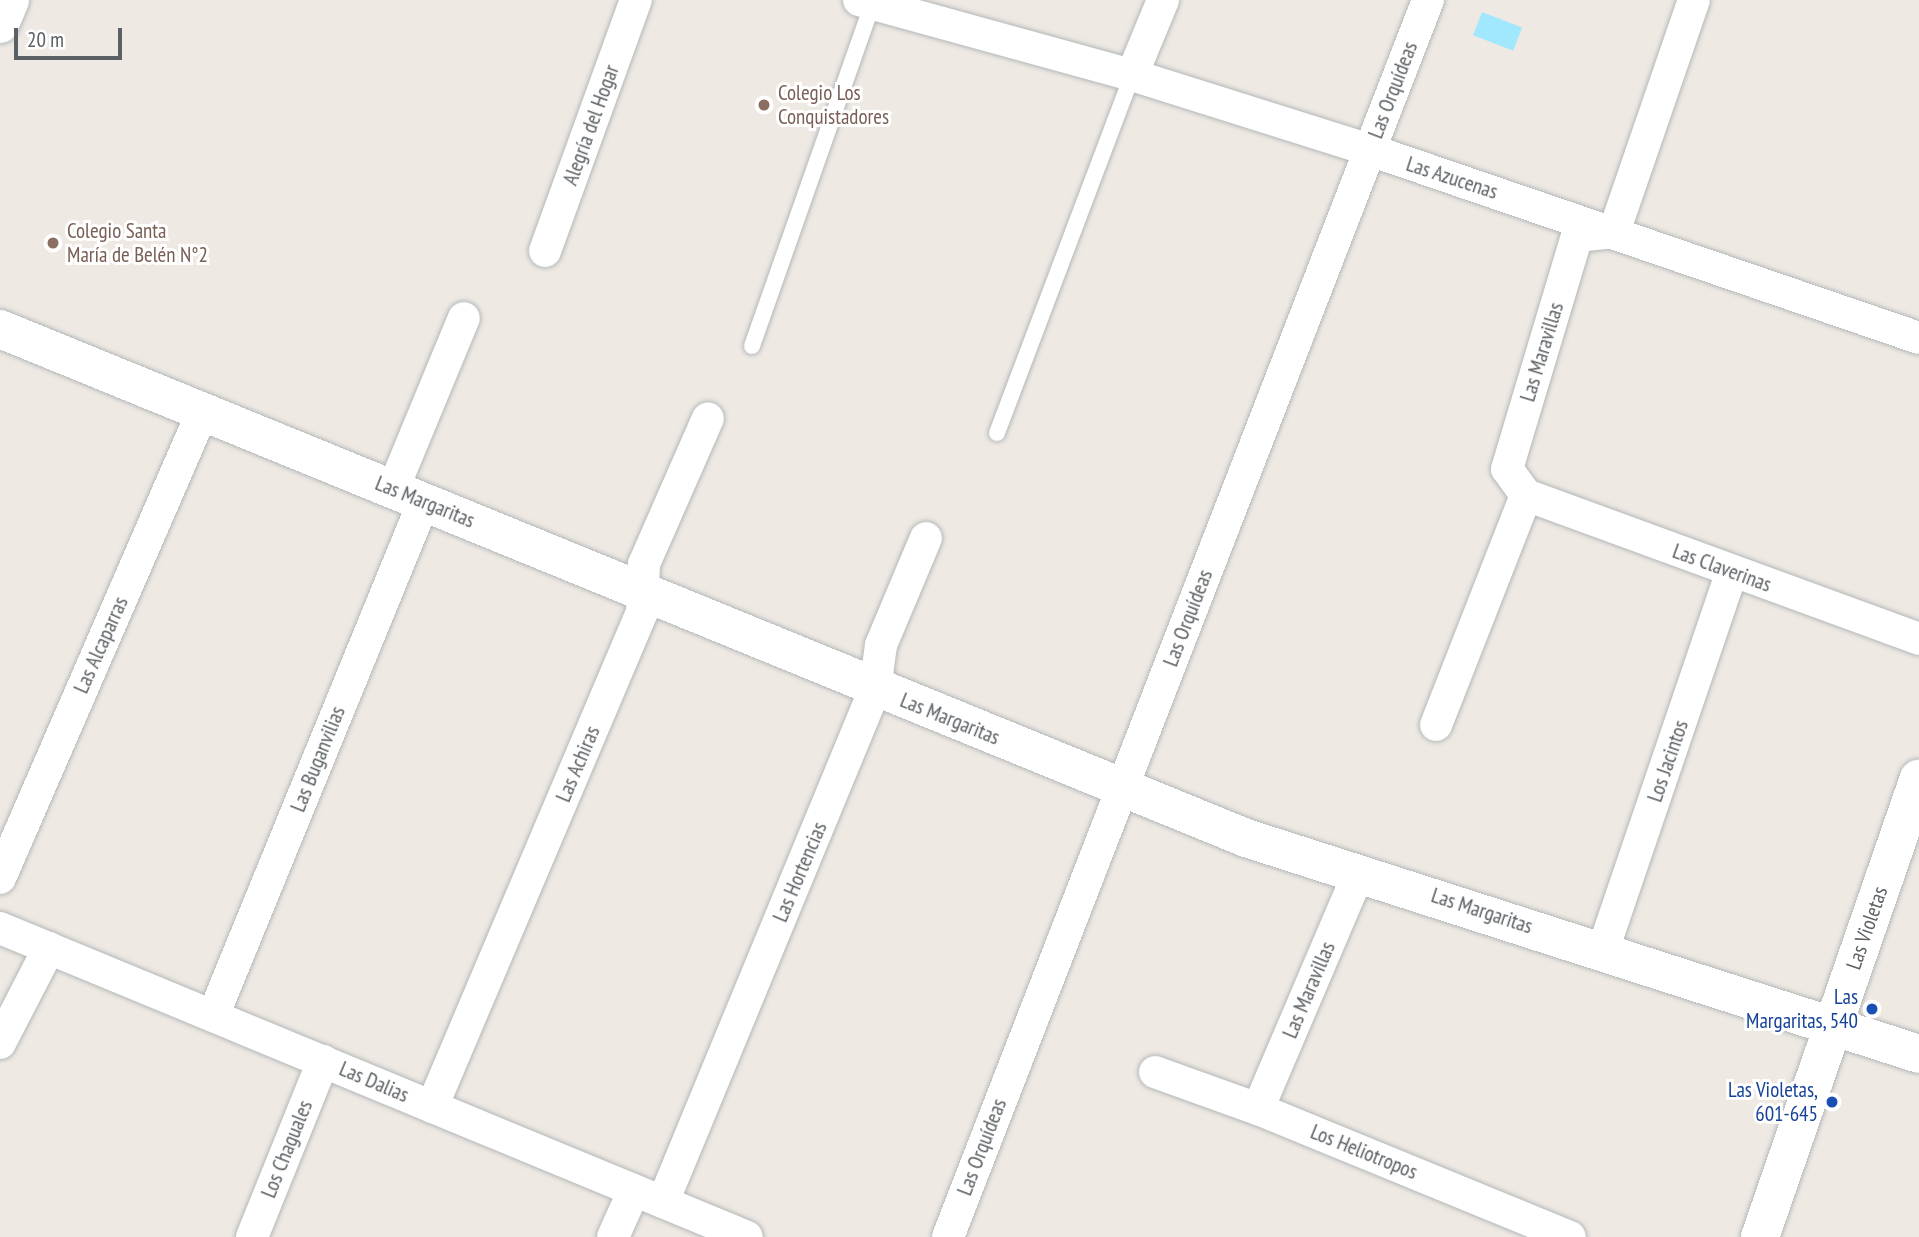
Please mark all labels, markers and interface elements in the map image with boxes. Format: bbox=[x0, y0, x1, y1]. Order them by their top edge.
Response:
scale bar bbox=[18, 14, 126, 58]
text: 20 m bbox=[27, 26, 64, 53]
street label: Las Orquídeas bbox=[1363, 38, 1423, 142]
street label: Alegría del Hogar bbox=[558, 61, 624, 189]
place label: Colegio Los Conquistadores bbox=[778, 80, 889, 130]
marker: Colegio Los Conquistadores bbox=[756, 97, 772, 113]
street label: Las Azucenas bbox=[1403, 151, 1501, 205]
place label: Colegio Santa María de Belén N°2 bbox=[67, 218, 208, 268]
marker: Colegio Santa María de Belén N°2 bbox=[45, 235, 61, 251]
street label: Las Maravillas bbox=[1515, 299, 1569, 405]
street label: Las Margaritas bbox=[372, 471, 478, 533]
street label: Las Claverinas bbox=[1669, 539, 1775, 597]
street label: Las Orquídeas bbox=[1158, 566, 1218, 670]
street label: Las Alcaparras bbox=[68, 593, 134, 697]
street label: Las Margaritas bbox=[897, 688, 1003, 750]
street label: Las Buganvilias bbox=[285, 702, 351, 816]
street label: Los Jacintos bbox=[1642, 717, 1694, 805]
street label: Las Achiras bbox=[551, 722, 605, 806]
street label: Las Hortencias bbox=[768, 818, 832, 926]
street label: Las Margaritas bbox=[1428, 883, 1536, 939]
street label: Las Violetas bbox=[1841, 883, 1893, 973]
street label: Las Maravillas bbox=[1277, 938, 1341, 1042]
place label: Las Margaritas, 540 bbox=[1745, 984, 1858, 1034]
marker: Las Margaritas, 540 bbox=[1864, 1001, 1880, 1017]
street label: Las Dalias bbox=[336, 1056, 412, 1108]
place label: Las Violetas, 601-645 bbox=[1728, 1077, 1818, 1127]
marker: Las Violetas, 601-645 bbox=[1824, 1094, 1840, 1110]
street label: Las Orquídeas bbox=[952, 1095, 1012, 1199]
street label: Los Chaguales bbox=[256, 1097, 318, 1201]
street label: Los Heliotropos bbox=[1307, 1119, 1421, 1185]

